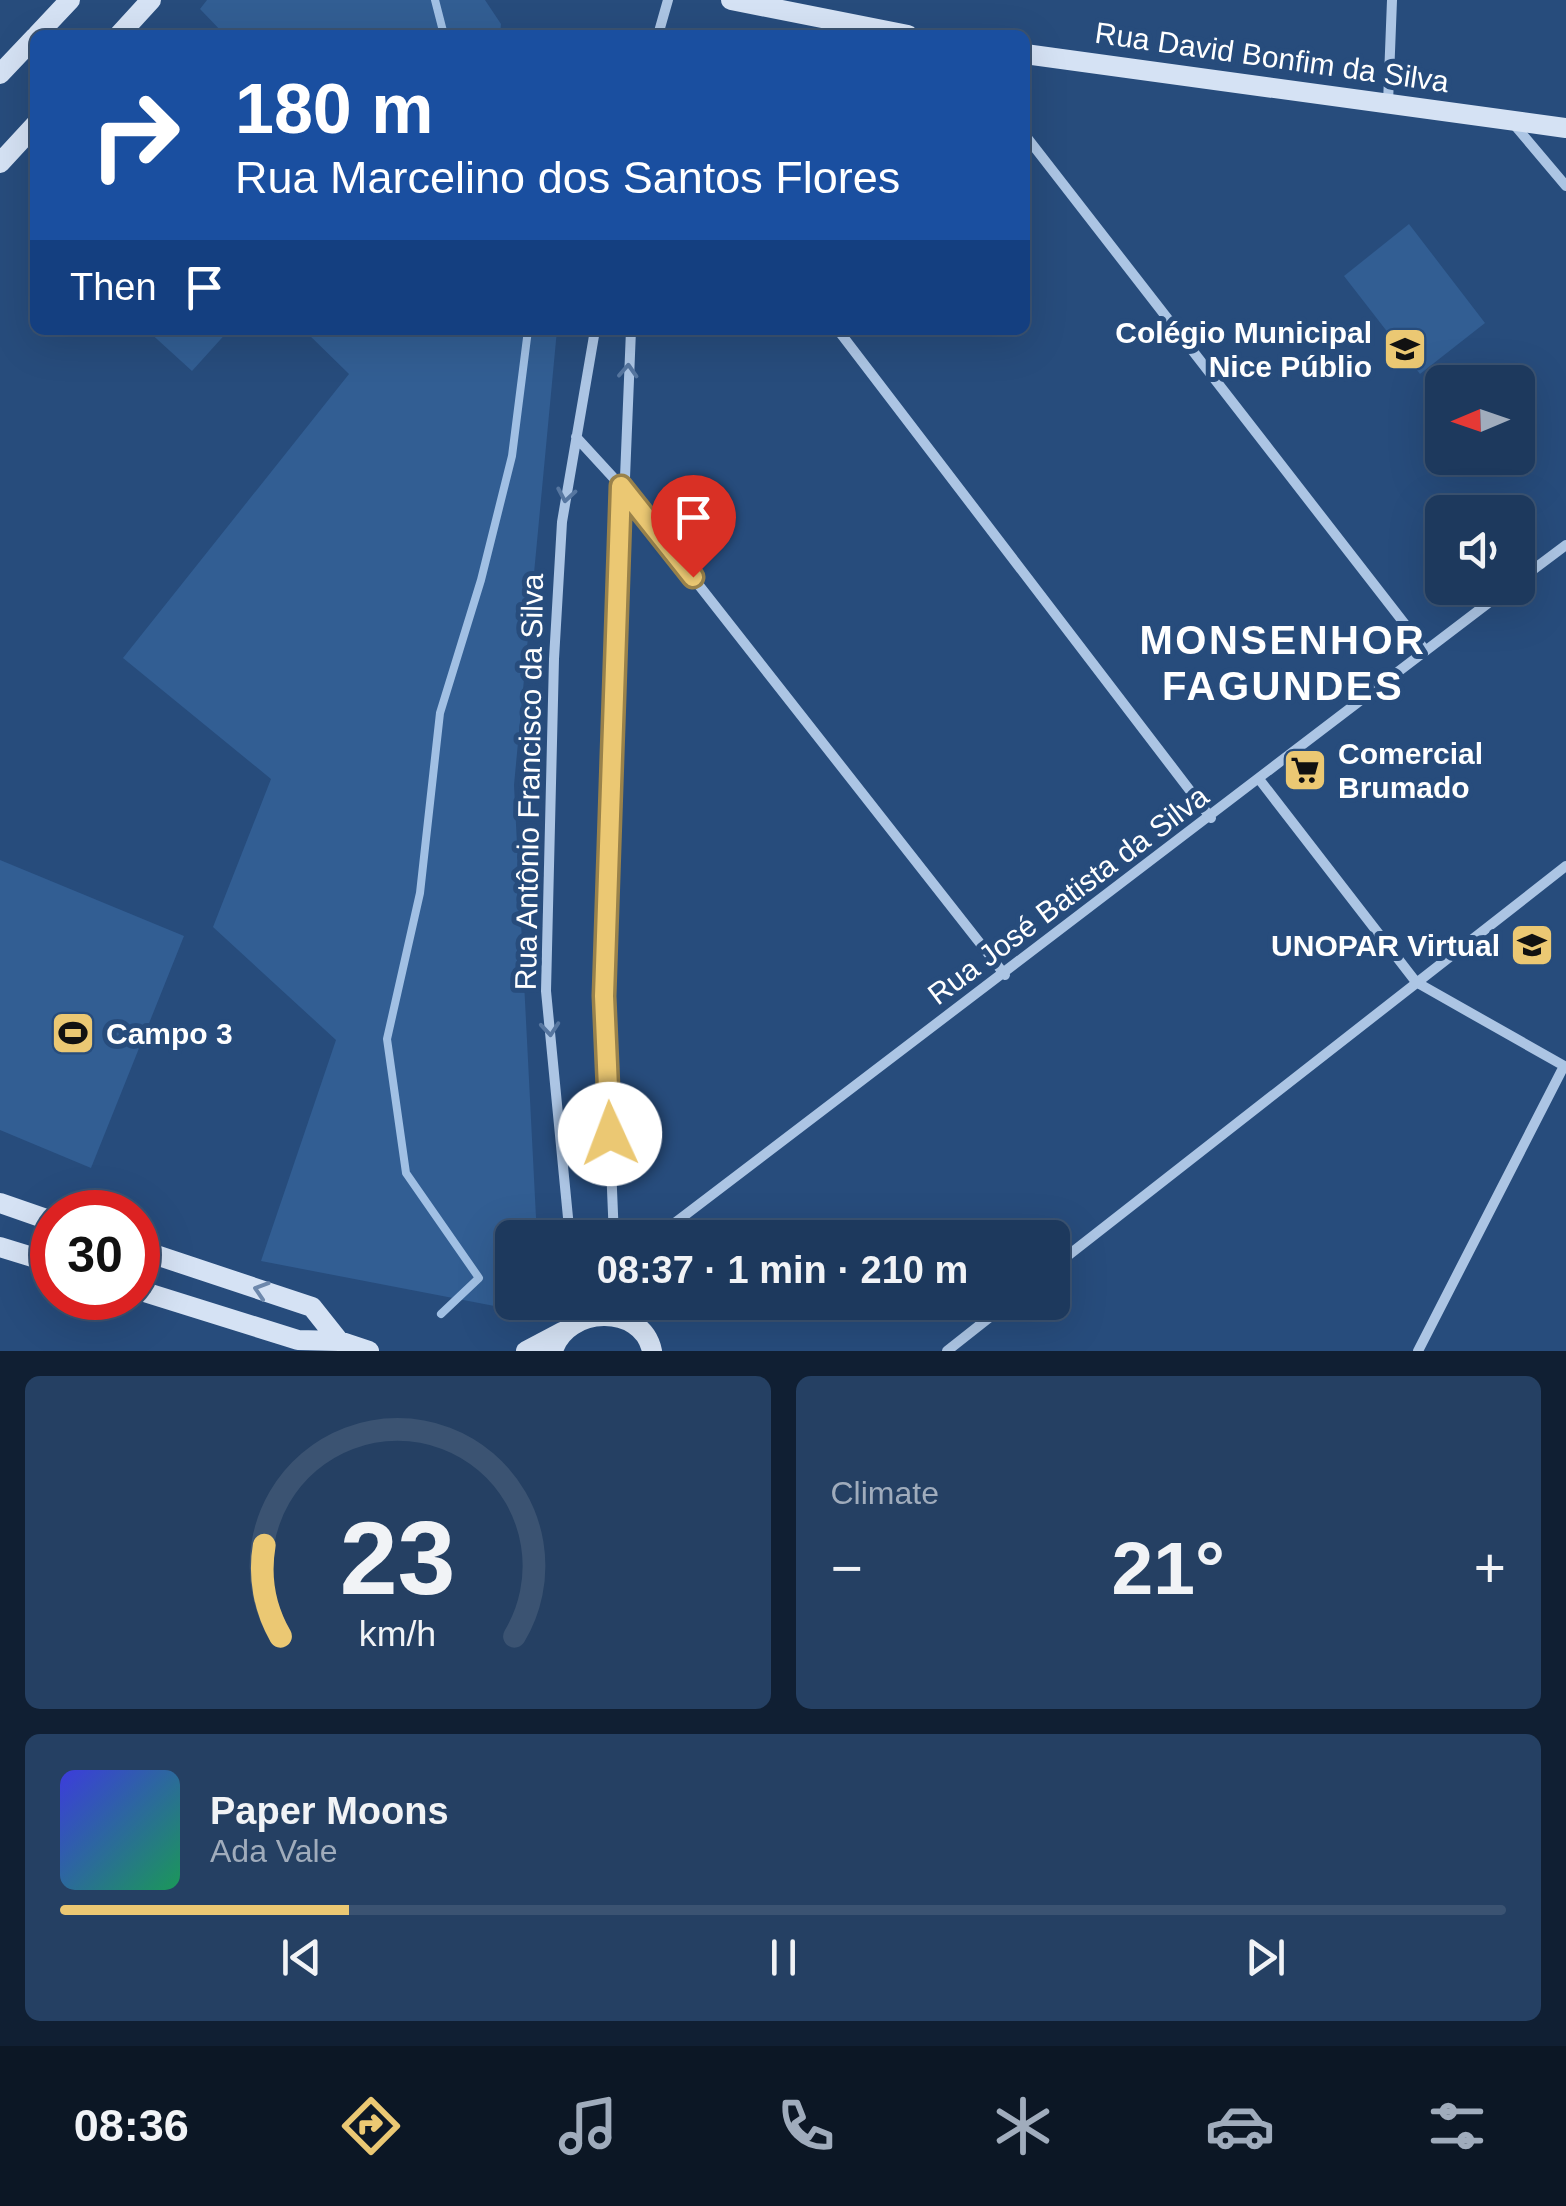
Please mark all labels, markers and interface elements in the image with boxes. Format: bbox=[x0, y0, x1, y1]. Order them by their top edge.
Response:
street label: Rua David Bonfim da Silva bbox=[1093, 16, 1451, 98]
icon: right bbox=[70, 70, 200, 200]
text: 180 m bbox=[235, 70, 433, 148]
text: Rua Marcelino dos Santos Flores bbox=[235, 152, 900, 203]
icon: arrive bbox=[177, 260, 232, 315]
text: Then bbox=[70, 266, 157, 308]
place label: Colégio Municipal Nice Públio bbox=[1115, 316, 1372, 383]
school or university icon: Colégio Municipal Nice Públio bbox=[1382, 326, 1428, 372]
one-way arrow bbox=[617, 362, 638, 378]
north arrow bbox=[1425, 365, 1535, 475]
map controls bbox=[1425, 365, 1535, 605]
pin bbox=[651, 475, 736, 578]
one-way arrow bbox=[556, 487, 577, 503]
icon: arrive bbox=[666, 490, 721, 545]
button: sound bbox=[1425, 495, 1535, 605]
street label: Rua Antônio Francisco da Silva bbox=[509, 573, 549, 991]
district label: MONSENHOR FAGUNDES bbox=[1140, 618, 1426, 708]
place label: Comercial Brumado bbox=[1338, 737, 1483, 804]
supermarket icon: Comercial Brumado bbox=[1282, 747, 1328, 793]
street label: Rua José Batista da Silva bbox=[922, 779, 1215, 1011]
school or university icon: UNOPAR Virtual bbox=[1509, 922, 1555, 968]
place label: UNOPAR Virtual bbox=[1271, 929, 1500, 962]
sports icon: Campo 3 bbox=[50, 1010, 96, 1056]
place label: Campo 3 bbox=[106, 1017, 233, 1050]
one-way arrow bbox=[539, 1022, 560, 1038]
position arrow bbox=[558, 1082, 662, 1186]
speed limit sign: 30 bbox=[30, 1190, 160, 1320]
text: 08:37 · 1 min · 210 m bbox=[597, 1249, 968, 1291]
one-way arrow bbox=[253, 1282, 270, 1302]
text: Climate bbox=[831, 1475, 939, 1511]
text: 23 bbox=[340, 1500, 456, 1616]
text: 21° bbox=[1112, 1526, 1225, 1610]
text: − bbox=[831, 1537, 863, 1599]
text: + bbox=[1474, 1537, 1506, 1599]
text: km/h bbox=[359, 1614, 436, 1654]
text: Paper Moons bbox=[210, 1790, 449, 1832]
text: Ada Vale bbox=[210, 1833, 338, 1869]
icon: previous bbox=[274, 1930, 329, 1985]
icon: pause bbox=[756, 1930, 811, 1985]
icon: next bbox=[1238, 1930, 1293, 1985]
icon: directions bbox=[336, 2091, 406, 2161]
icon: music bbox=[553, 2091, 623, 2161]
icon: phone bbox=[771, 2091, 841, 2161]
icon: climate bbox=[988, 2091, 1058, 2161]
icon: car bbox=[1205, 2091, 1275, 2161]
icon: filters bbox=[1422, 2091, 1492, 2161]
text: 08:36 bbox=[74, 2100, 189, 2151]

